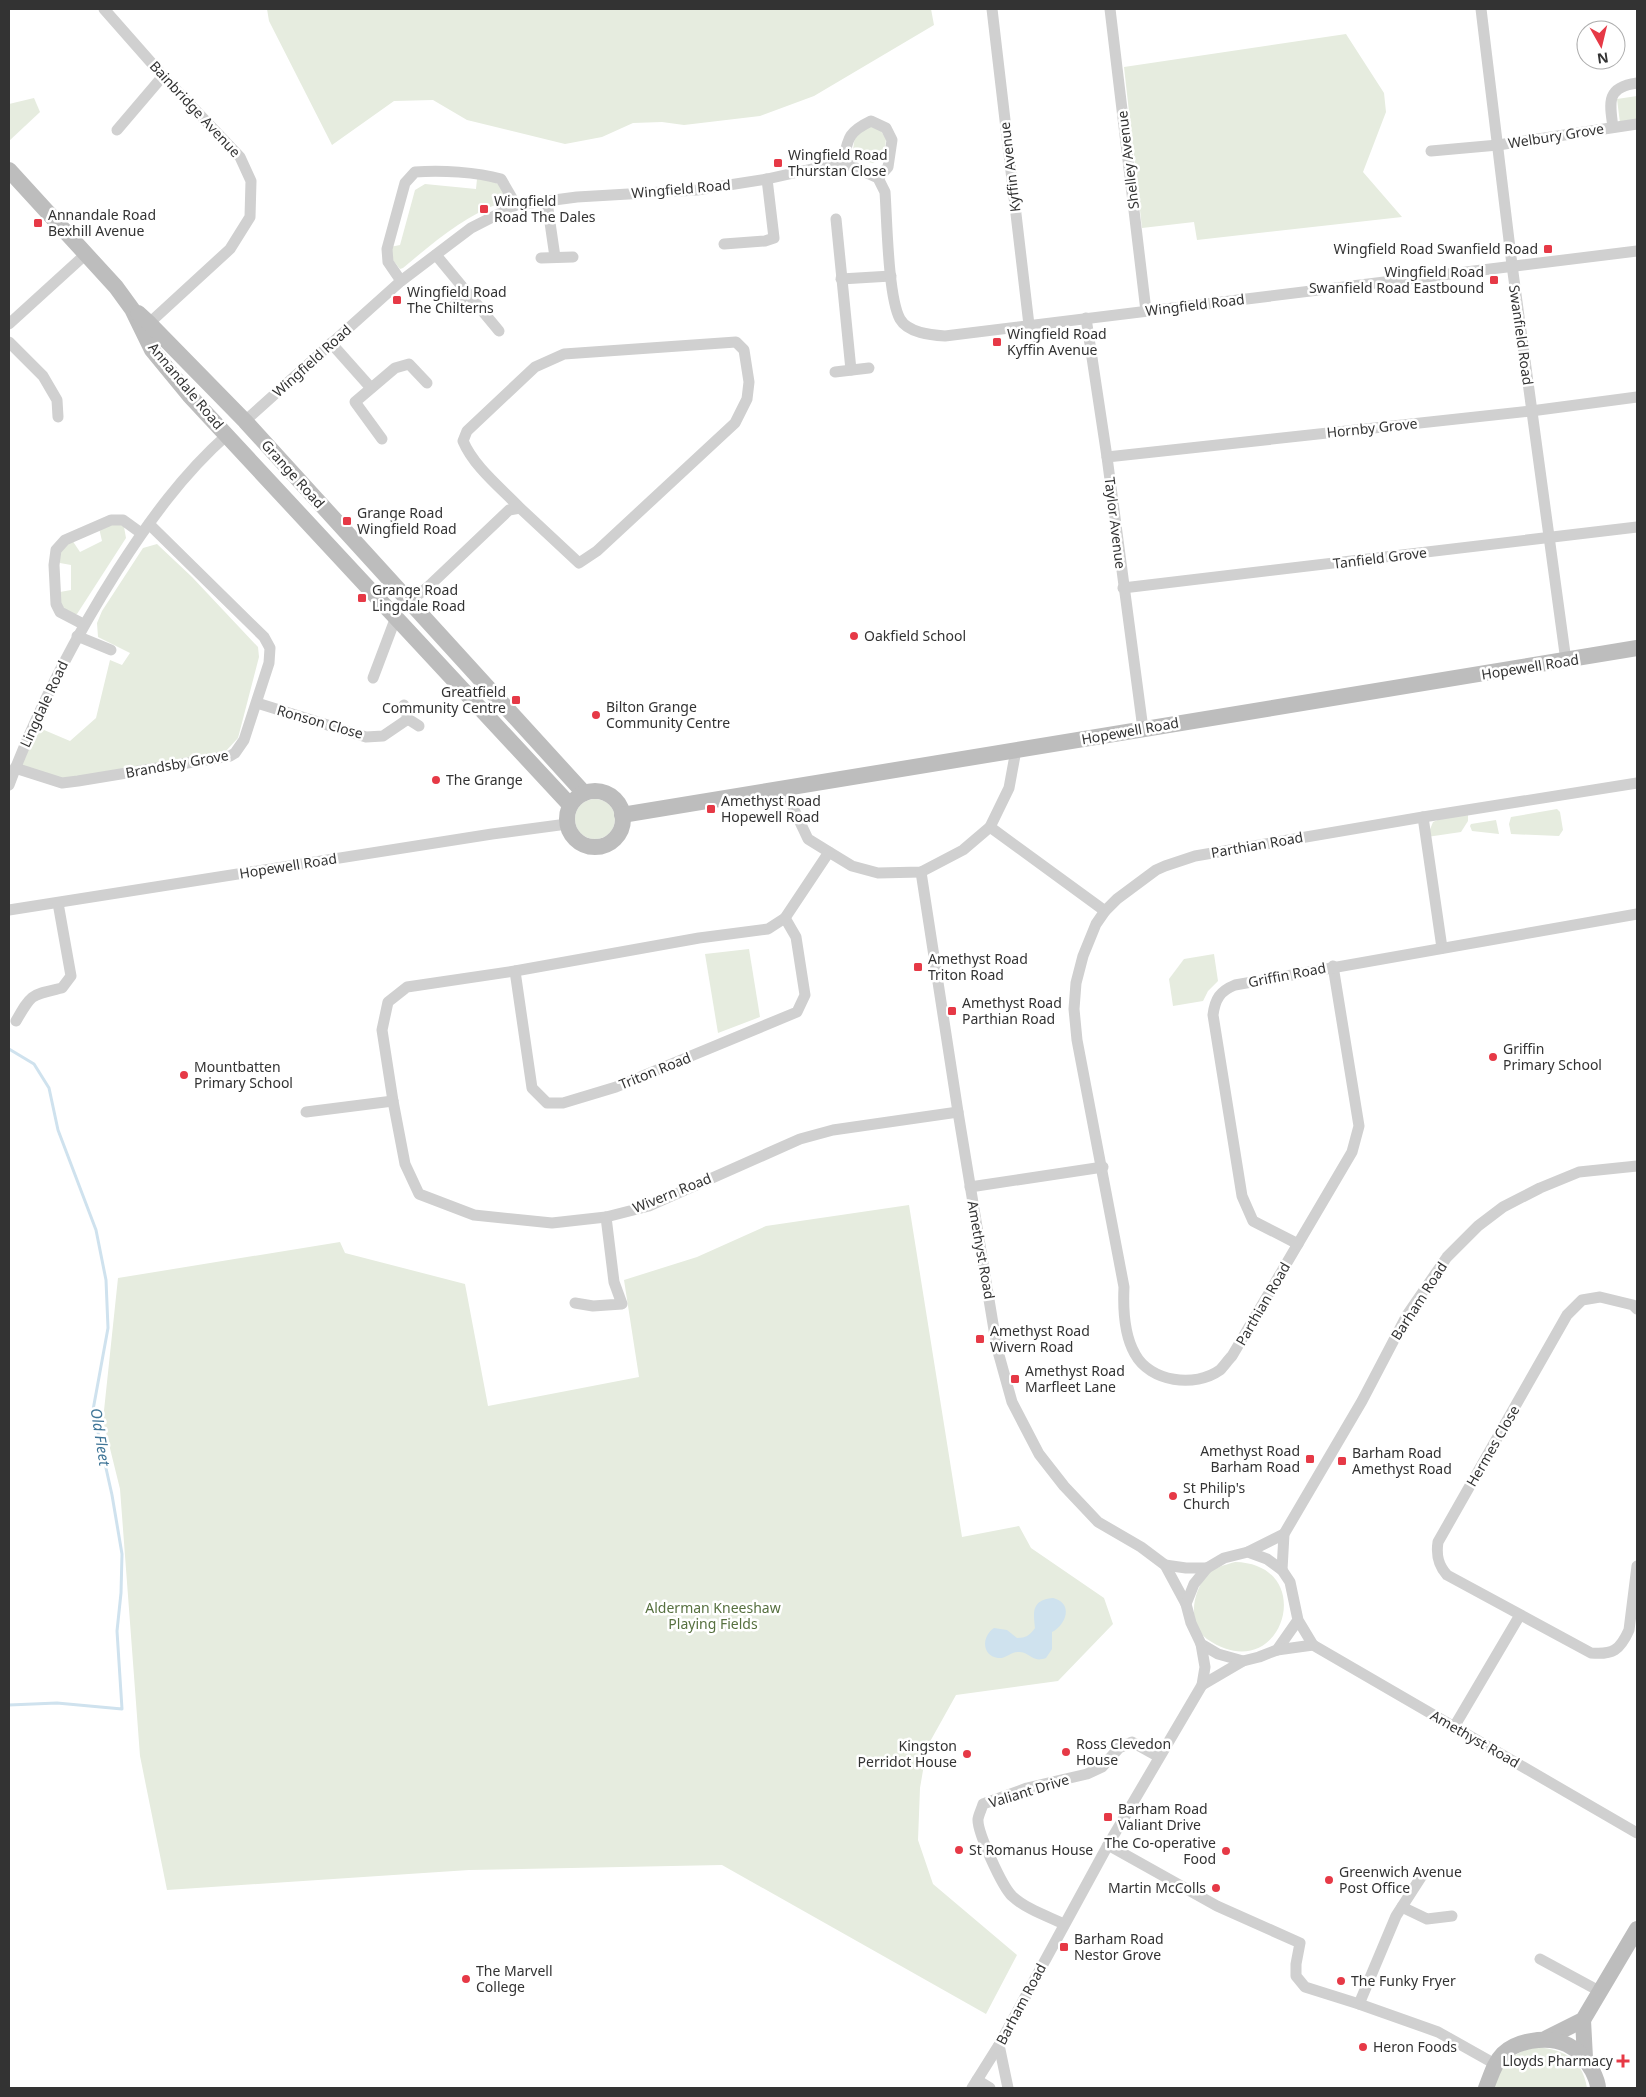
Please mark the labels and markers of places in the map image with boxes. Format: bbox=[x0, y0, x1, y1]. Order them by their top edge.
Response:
place label: Wingfield Road Thurstan Close bbox=[788, 145, 888, 180]
marker: Wingfield Road Thurstan Close bbox=[772, 157, 784, 169]
place label: Wingfield Road The Dales bbox=[494, 191, 596, 226]
marker: Wingfield Road The Dales bbox=[478, 203, 490, 215]
place label: Annandale Road Bexhill Avenue bbox=[48, 205, 156, 240]
marker: Annandale Road Bexhill Avenue bbox=[32, 217, 44, 229]
place label: Wingfield Road Swanfield Road bbox=[1334, 239, 1538, 258]
marker: Wingfield Road Swanfield Road bbox=[1542, 243, 1554, 255]
place label: Wingfield Road Swanfield Road Eastbound bbox=[1309, 262, 1484, 297]
marker: Wingfield Road Swanfield Road Eastbound bbox=[1488, 274, 1500, 286]
place label: Wingfield Road The Chilterns bbox=[407, 282, 507, 317]
marker: Wingfield Road The Chilterns bbox=[391, 294, 403, 306]
place label: Wingfield Road Kyffin Avenue bbox=[1007, 324, 1107, 359]
marker: Wingfield Road Kyffin Avenue bbox=[991, 336, 1003, 348]
place label: Grange Road Wingfield Road bbox=[357, 503, 457, 538]
marker: Grange Road Wingfield Road bbox=[341, 515, 353, 527]
place label: Grange Road Lingdale Road bbox=[372, 580, 465, 615]
marker: Grange Road Lingdale Road bbox=[356, 592, 368, 604]
place label: Oakfield School bbox=[864, 626, 966, 645]
marker: Oakfield School bbox=[848, 630, 860, 642]
place label: Greatfield Community Centre bbox=[382, 682, 506, 717]
marker: Greatfield Community Centre bbox=[510, 694, 522, 706]
place label: Bilton Grange Community Centre bbox=[606, 697, 730, 732]
marker: Bilton Grange Community Centre bbox=[590, 709, 602, 721]
place label: The Grange bbox=[446, 770, 523, 789]
marker: The Grange bbox=[430, 774, 442, 786]
place label: Amethyst Road Hopewell Road bbox=[721, 791, 821, 826]
marker: Amethyst Road Hopewell Road bbox=[705, 803, 717, 815]
place label: Amethyst Road Triton Road bbox=[928, 949, 1028, 984]
marker: Amethyst Road Triton Road bbox=[912, 961, 924, 973]
place label: Amethyst Road Parthian Road bbox=[962, 993, 1062, 1028]
marker: Amethyst Road Parthian Road bbox=[946, 1005, 958, 1017]
place label: Griffin Primary School bbox=[1503, 1039, 1602, 1074]
marker: Griffin Primary School bbox=[1487, 1051, 1499, 1063]
place label: Mountbatten Primary School bbox=[194, 1057, 293, 1092]
marker: Mountbatten Primary School bbox=[178, 1069, 190, 1081]
place label: Amethyst Road Wivern Road bbox=[990, 1321, 1090, 1356]
marker: Amethyst Road Wivern Road bbox=[974, 1333, 986, 1345]
place label: Amethyst Road Marfleet Lane bbox=[1025, 1361, 1125, 1396]
marker: Amethyst Road Marfleet Lane bbox=[1009, 1373, 1021, 1385]
place label: Amethyst Road Barham Road bbox=[1200, 1441, 1300, 1476]
place label: Barham Road Amethyst Road bbox=[1352, 1443, 1452, 1478]
marker: Amethyst Road Barham Road bbox=[1304, 1453, 1316, 1465]
marker: Barham Road Amethyst Road bbox=[1336, 1455, 1348, 1467]
place label: St Philip's Church bbox=[1183, 1478, 1246, 1513]
marker: St Philip's Church bbox=[1167, 1490, 1179, 1502]
place label: Ross Clevedon House bbox=[1076, 1734, 1171, 1769]
place label: Kingston Perridot House bbox=[858, 1736, 957, 1771]
marker: Ross Clevedon House bbox=[1060, 1746, 1072, 1758]
marker: Kingston Perridot House bbox=[961, 1748, 973, 1760]
place label: Barham Road Valiant Drive bbox=[1118, 1799, 1208, 1834]
marker: Barham Road Valiant Drive bbox=[1102, 1811, 1114, 1823]
place label: The Co-operative Food bbox=[1104, 1833, 1216, 1868]
place label: St Romanus House bbox=[969, 1840, 1093, 1859]
marker: St Romanus House bbox=[953, 1844, 965, 1856]
marker: The Co-operative Food bbox=[1220, 1845, 1232, 1857]
place label: Greenwich Avenue Post Office bbox=[1339, 1862, 1462, 1897]
marker: Greenwich Avenue Post Office bbox=[1323, 1874, 1335, 1886]
place label: Martin McColls bbox=[1108, 1878, 1206, 1897]
marker: Martin McColls bbox=[1210, 1882, 1222, 1894]
place label: Barham Road Nestor Grove bbox=[1074, 1929, 1164, 1964]
marker: Barham Road Nestor Grove bbox=[1058, 1941, 1070, 1953]
place label: The Marvell College bbox=[476, 1961, 553, 1996]
place label: The Funky Fryer bbox=[1351, 1971, 1456, 1990]
marker: The Marvell College bbox=[460, 1973, 472, 1985]
marker: The Funky Fryer bbox=[1335, 1975, 1347, 1987]
place label: Heron Foods bbox=[1373, 2037, 1457, 2056]
marker: Heron Foods bbox=[1357, 2041, 1369, 2053]
place label: Lloyds Pharmacy bbox=[1502, 2051, 1614, 2070]
marker: Lloyds Pharmacy bbox=[1617, 2055, 1629, 2067]

